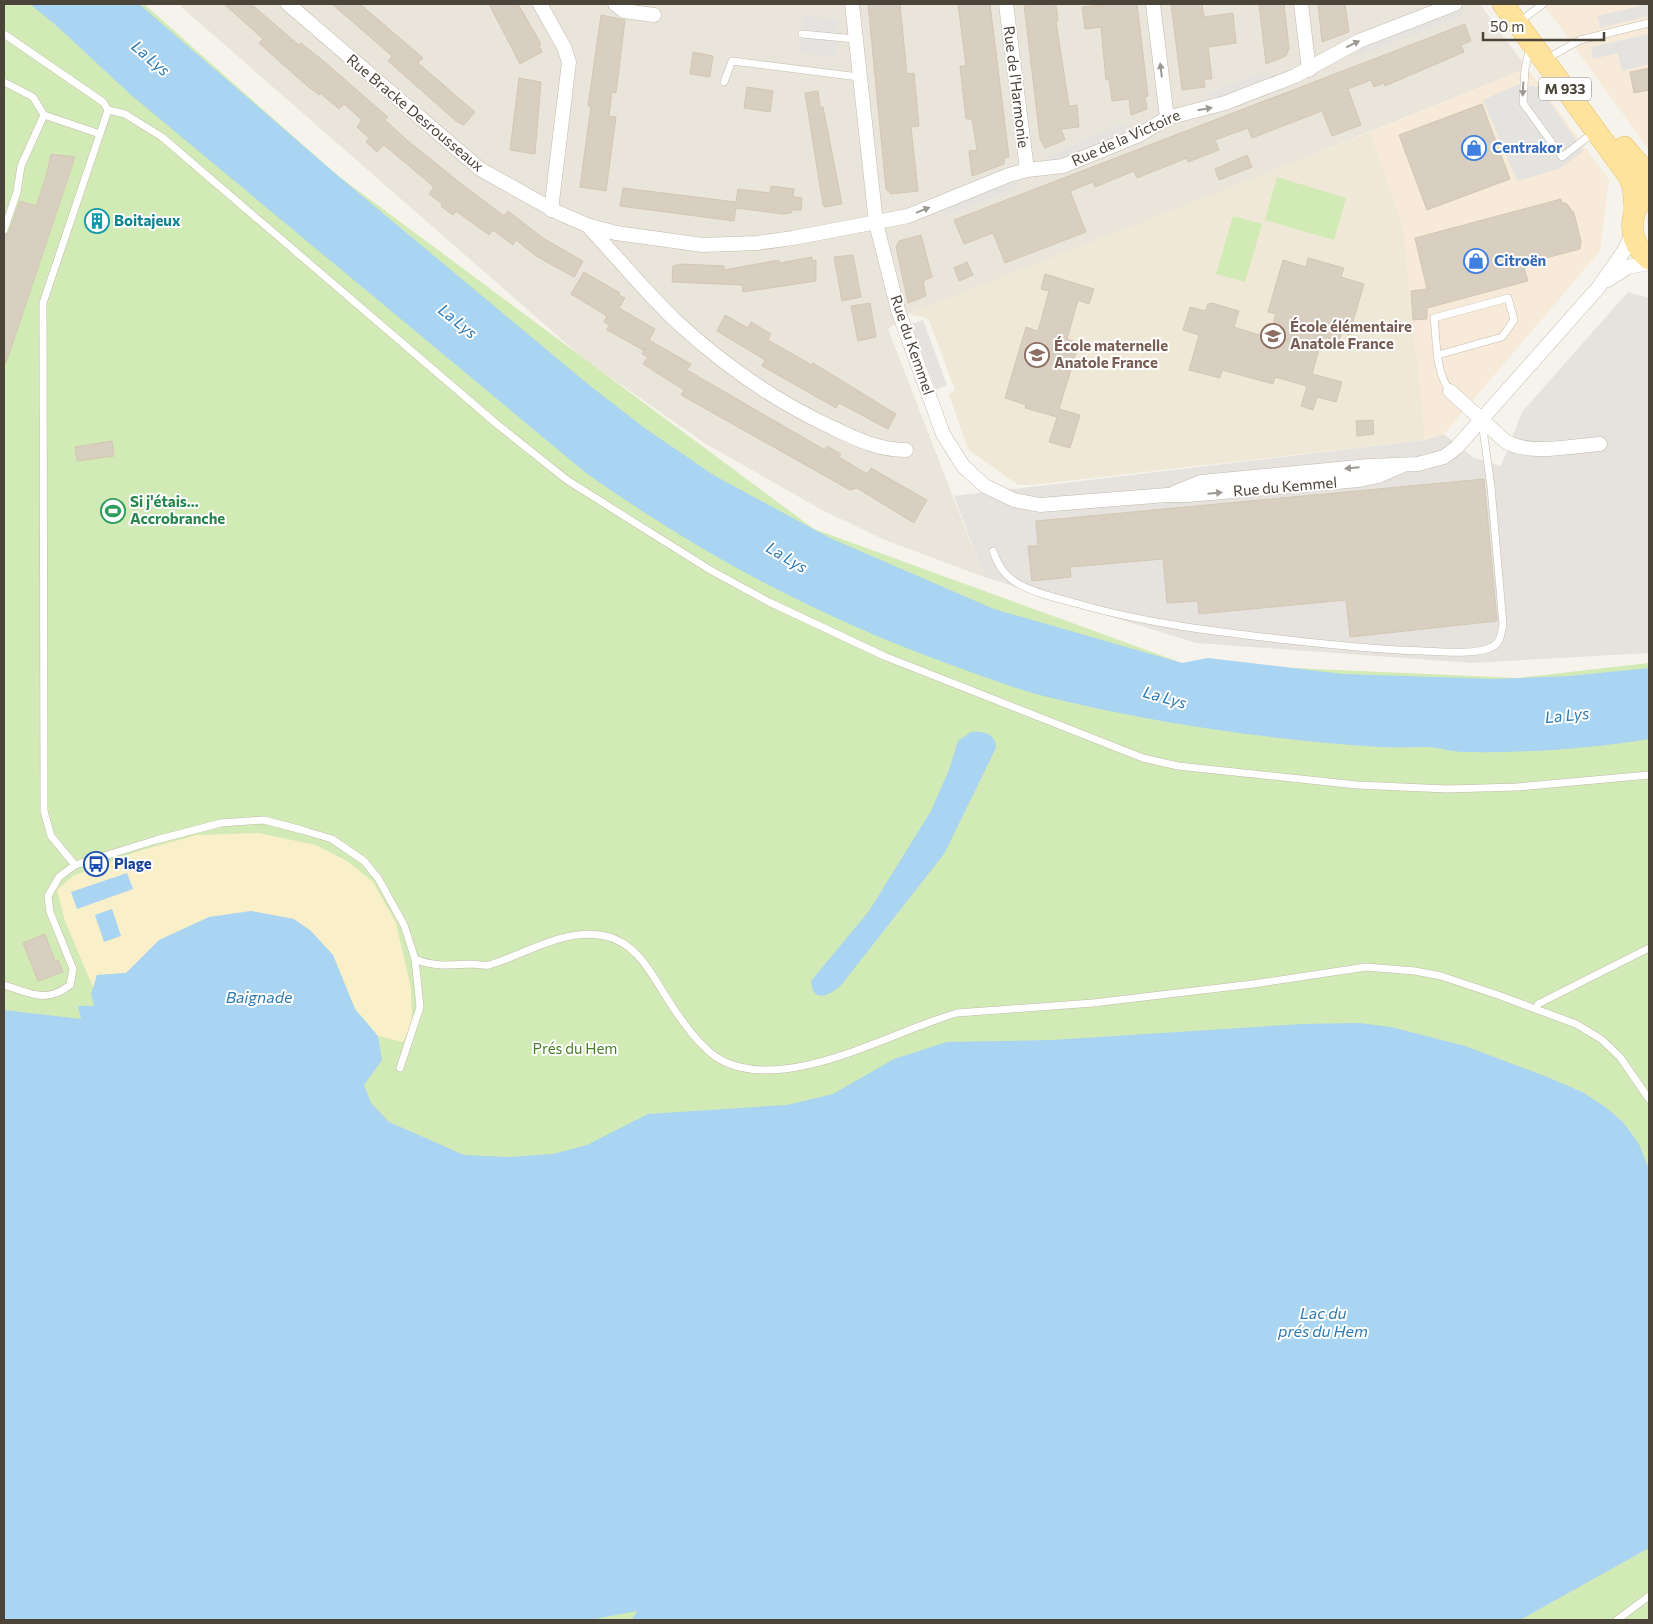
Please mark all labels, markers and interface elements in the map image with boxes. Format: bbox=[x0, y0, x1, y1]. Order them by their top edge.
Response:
scale bar bbox=[1483, 10, 1604, 42]
text: 50 m bbox=[1490, 17, 1524, 35]
street label: Rue de l'Harmonie bbox=[1001, 25, 1033, 149]
water label: La Lys bbox=[128, 36, 174, 79]
one-way arrow bbox=[1346, 40, 1360, 48]
street label: Rue Bracke Desrousseaux bbox=[344, 50, 488, 175]
one-way arrow bbox=[1157, 61, 1165, 77]
road number: M 933 bbox=[1539, 78, 1591, 100]
one-way arrow bbox=[1519, 82, 1527, 98]
one-way arrow bbox=[1198, 104, 1214, 112]
street label: Rue de la Victoire bbox=[1068, 105, 1183, 169]
shop icon: Centrakor bbox=[1461, 135, 1487, 161]
place label: Centrakor bbox=[1492, 138, 1562, 156]
one-way arrow bbox=[916, 206, 931, 214]
building icon: Boitajeux bbox=[84, 208, 110, 234]
place label: Boitajeux bbox=[114, 211, 181, 229]
shop icon: Citroën bbox=[1463, 248, 1489, 274]
place label: Citroën bbox=[1494, 251, 1546, 269]
street label: Rue du Kemmel bbox=[887, 292, 938, 397]
water label: La Lys bbox=[435, 299, 482, 342]
place label: École élémentaire Anatole France bbox=[1290, 317, 1412, 352]
school or university icon: École élémentaire Anatole France bbox=[1260, 323, 1286, 349]
place label: École maternelle Anatole France bbox=[1054, 336, 1168, 371]
school or university icon: École maternelle Anatole France bbox=[1024, 342, 1050, 368]
one-way arrow bbox=[1344, 464, 1360, 472]
street label: Rue du Kemmel bbox=[1232, 472, 1338, 500]
one-way arrow bbox=[1207, 489, 1223, 497]
place label: Si j'étais... Accrobranche bbox=[130, 492, 225, 527]
sports icon: Si j'étais... Accrobranche bbox=[100, 498, 126, 524]
water label: La Lys bbox=[763, 537, 811, 576]
water label: La Lys bbox=[1141, 681, 1189, 712]
water label: La Lys bbox=[1544, 703, 1590, 726]
bus stop icon: Plage bbox=[83, 851, 109, 877]
place label: Plage bbox=[114, 854, 152, 872]
water label: Baignade bbox=[226, 987, 293, 1006]
park label: Prés du Hem bbox=[533, 1039, 617, 1057]
water label: Lac du prés du Hem bbox=[1277, 1303, 1368, 1340]

